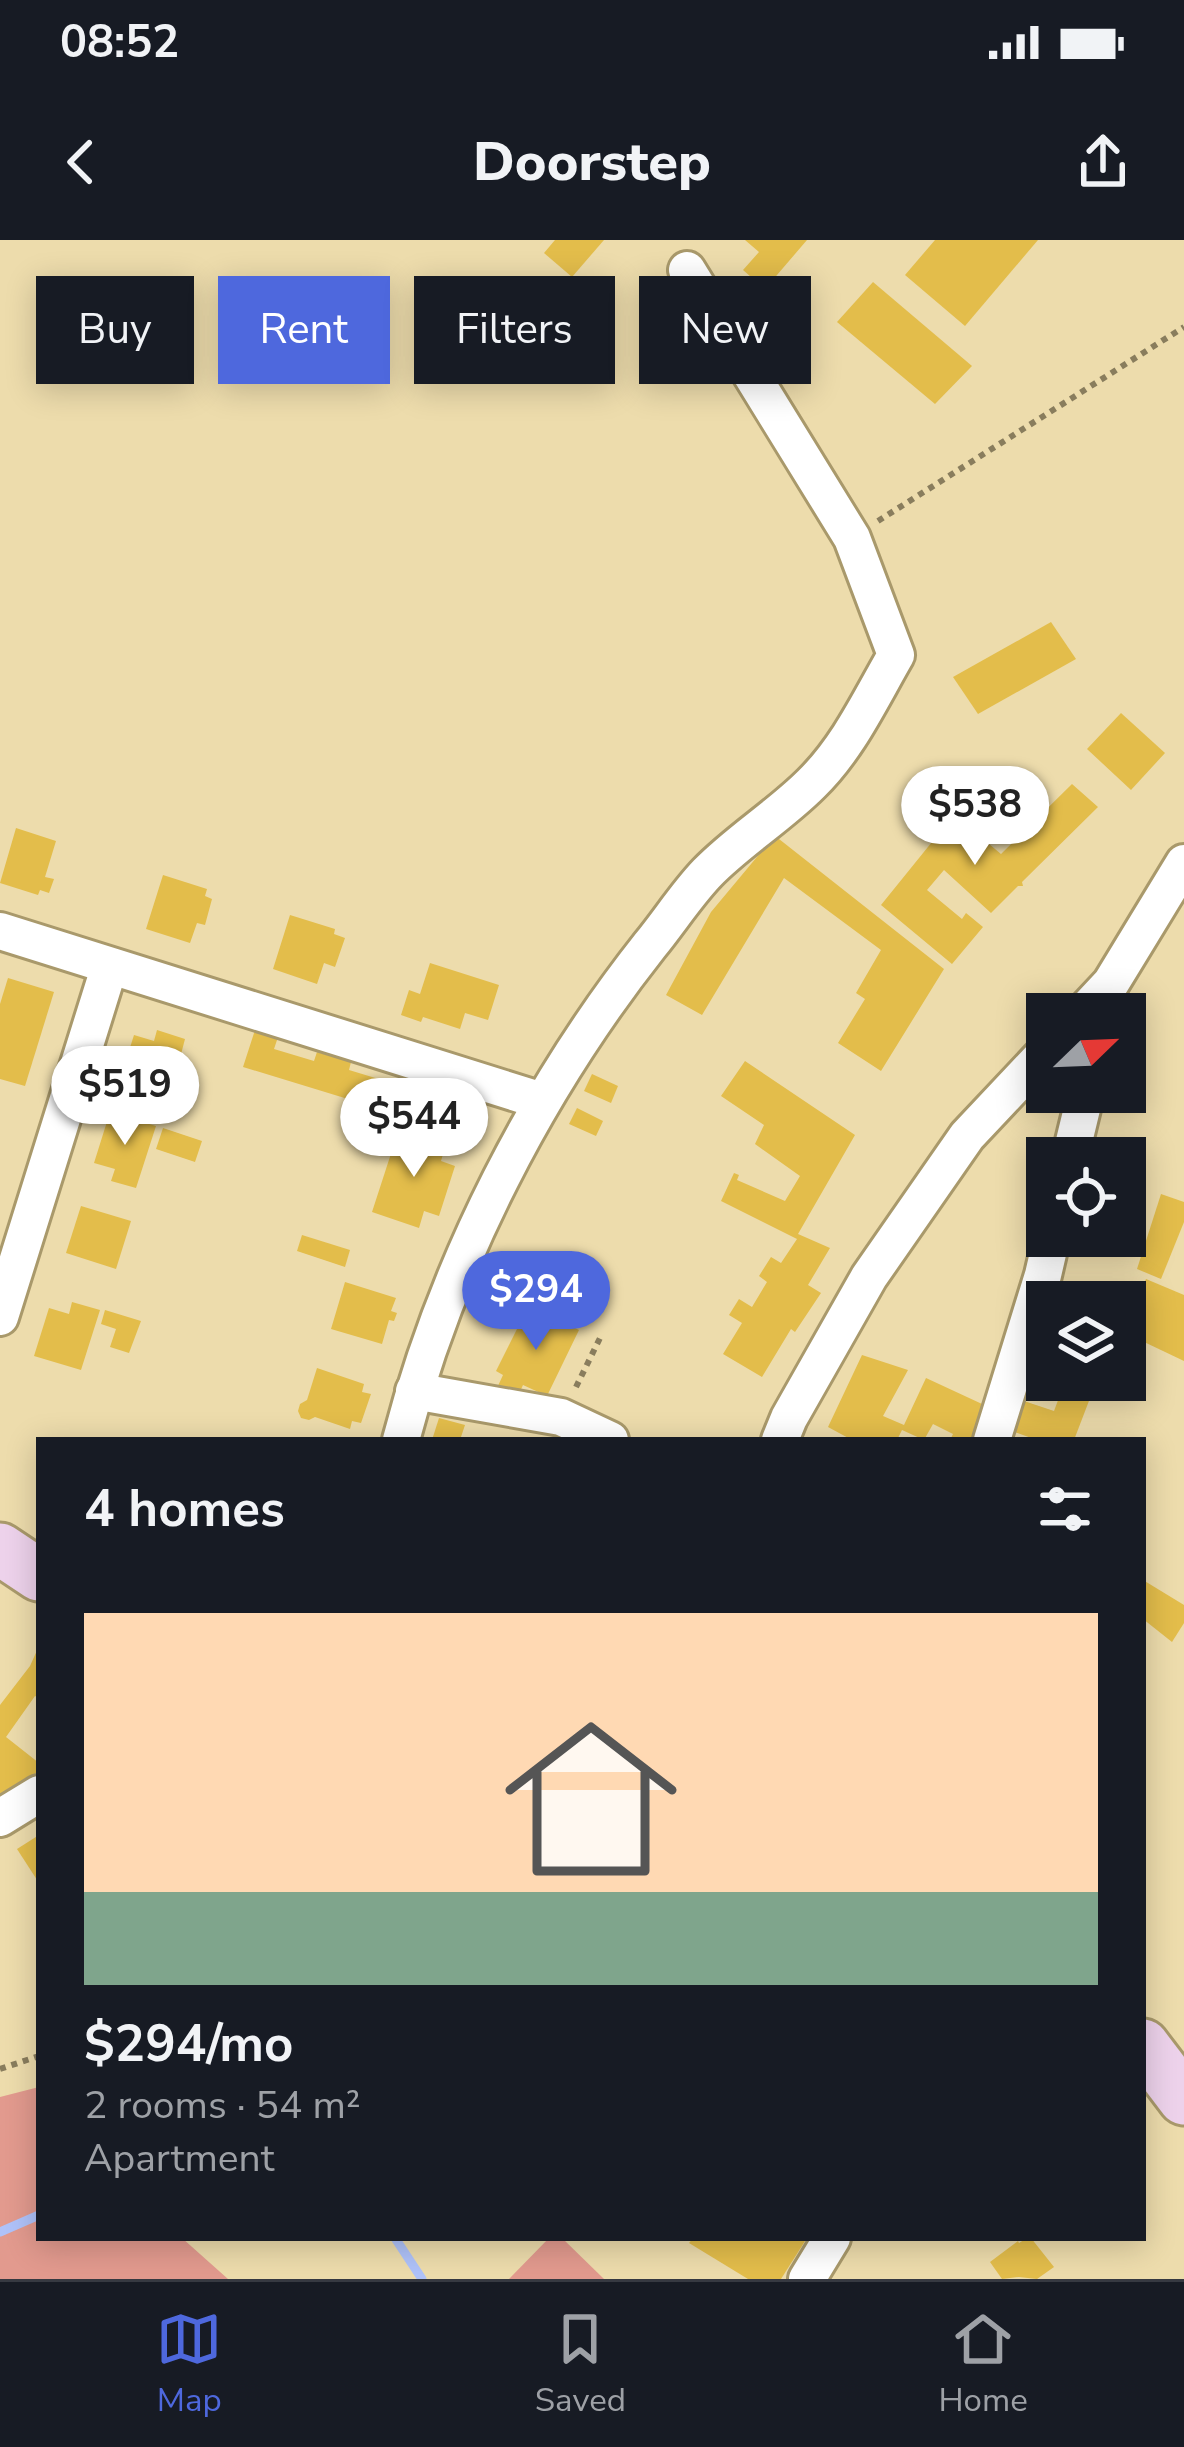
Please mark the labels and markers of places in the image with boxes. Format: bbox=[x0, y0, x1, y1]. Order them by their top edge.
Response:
pin: $538 bbox=[904, 766, 1046, 868]
pin: $519 bbox=[54, 1046, 196, 1148]
pin: $544 bbox=[343, 1078, 485, 1180]
pin: $294 bbox=[465, 1251, 607, 1353]

